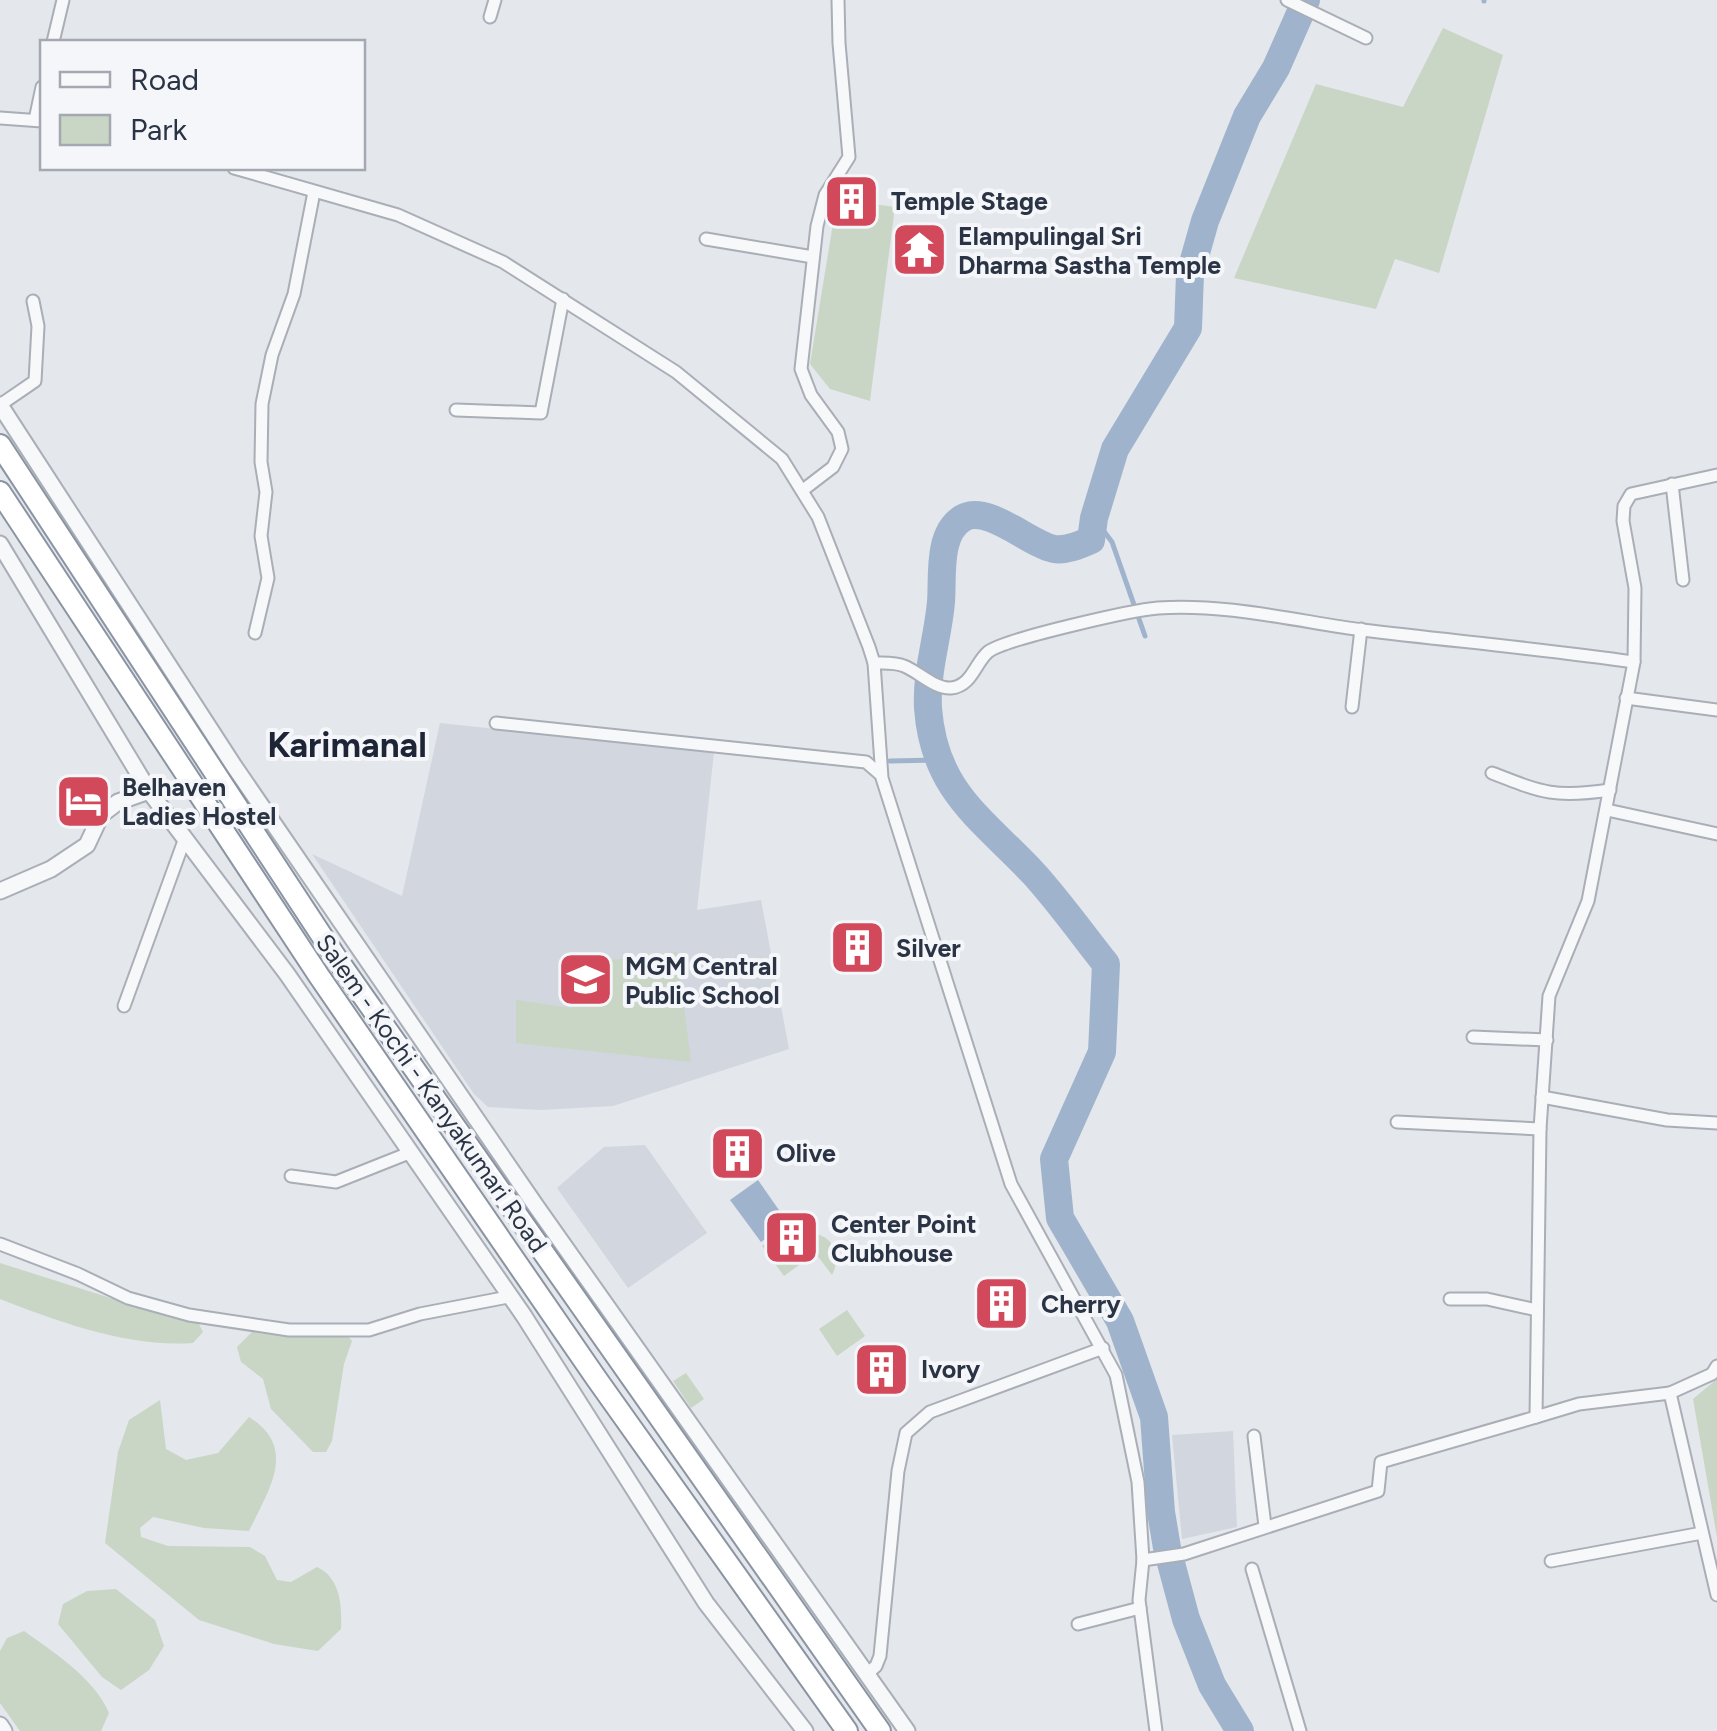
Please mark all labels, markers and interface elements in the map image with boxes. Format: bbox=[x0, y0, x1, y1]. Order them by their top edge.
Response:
legend bbox=[40, 40, 365, 170]
text: Road bbox=[130, 61, 199, 98]
text: Park bbox=[130, 111, 188, 148]
building icon: Temple Stage bbox=[822, 171, 882, 231]
place label: Temple Stage bbox=[891, 186, 1048, 216]
temple icon: Elampulingal Sri Dharma Sastha Temple bbox=[889, 220, 949, 280]
place label: Elampulingal Sri Dharma Sastha Temple bbox=[958, 221, 1221, 280]
district label: Karimanal bbox=[267, 724, 427, 766]
hotel icon: Belhaven Ladies Hostel bbox=[53, 771, 113, 831]
place label: Belhaven Ladies Hostel bbox=[122, 772, 276, 831]
building icon: Silver bbox=[827, 918, 887, 978]
street label: Salem - Kochi - Kanyakumari Road bbox=[310, 928, 554, 1258]
place label: Silver bbox=[896, 933, 961, 963]
school or university icon: MGM Central Public School bbox=[556, 950, 616, 1010]
place label: MGM Central Public School bbox=[625, 951, 780, 1010]
building icon: Olive bbox=[707, 1123, 767, 1183]
place label: Olive bbox=[776, 1138, 836, 1168]
building icon: Center Point Clubhouse bbox=[762, 1208, 822, 1268]
place label: Center Point Clubhouse bbox=[831, 1209, 976, 1268]
building icon: Cherry bbox=[972, 1274, 1032, 1334]
place label: Cherry bbox=[1041, 1289, 1121, 1319]
building icon: Ivory bbox=[852, 1339, 912, 1399]
place label: Ivory bbox=[921, 1354, 981, 1384]

